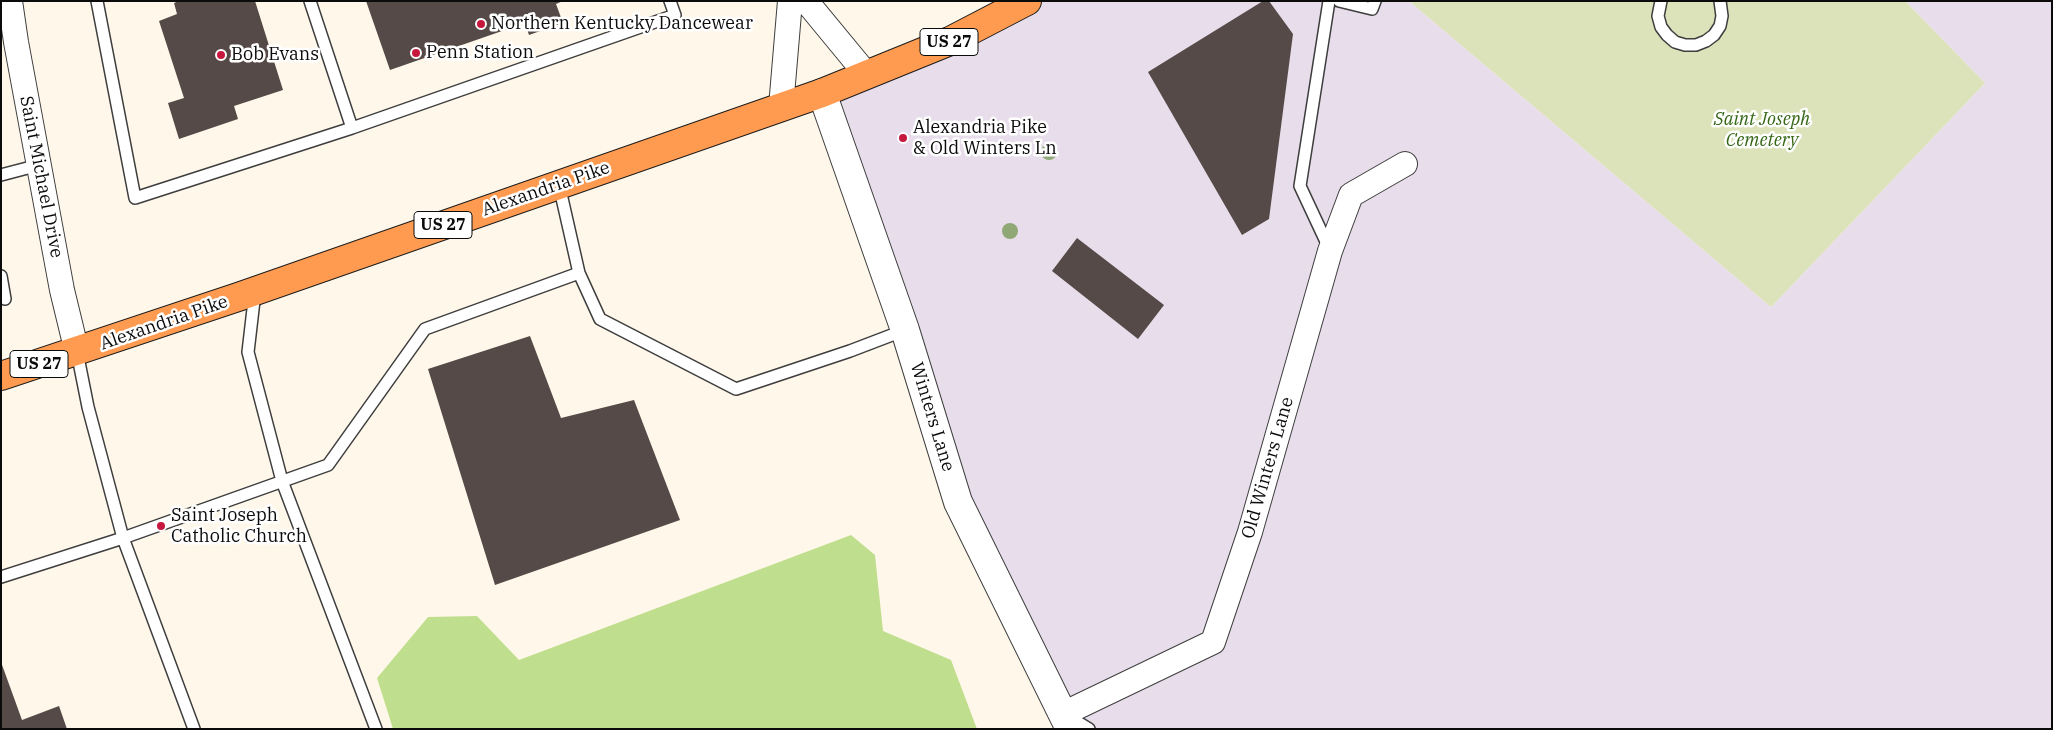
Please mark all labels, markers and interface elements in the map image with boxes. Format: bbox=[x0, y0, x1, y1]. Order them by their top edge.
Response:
place label: Northern Kentucky Dancewear bbox=[491, 13, 753, 35]
marker: Northern Kentucky Dancewear bbox=[475, 18, 487, 30]
road number: US 27 bbox=[920, 28, 978, 56]
place label: Penn Station bbox=[426, 42, 534, 64]
place label: Bob Evans bbox=[231, 44, 319, 66]
marker: Penn Station bbox=[410, 47, 422, 59]
marker: Bob Evans bbox=[215, 49, 227, 61]
street label: Saint Michael Drive bbox=[15, 94, 67, 260]
park label: Saint Joseph Cemetery bbox=[1714, 109, 1810, 152]
place label: Alexandria Pike & Old Winters Ln bbox=[913, 117, 1057, 160]
marker: Alexandria Pike & Old Winters Ln bbox=[897, 132, 909, 144]
street label: Alexandria Pike bbox=[479, 157, 613, 221]
road number: US 27 bbox=[414, 212, 472, 238]
street label: Alexandria Pike bbox=[97, 291, 231, 355]
road number: US 27 bbox=[10, 350, 68, 378]
street label: Winters Lane bbox=[905, 360, 959, 474]
street label: Old Winters Lane bbox=[1237, 395, 1299, 541]
place label: Saint Joseph Catholic Church bbox=[171, 505, 307, 548]
marker: Saint Joseph Catholic Church bbox=[155, 520, 167, 532]

